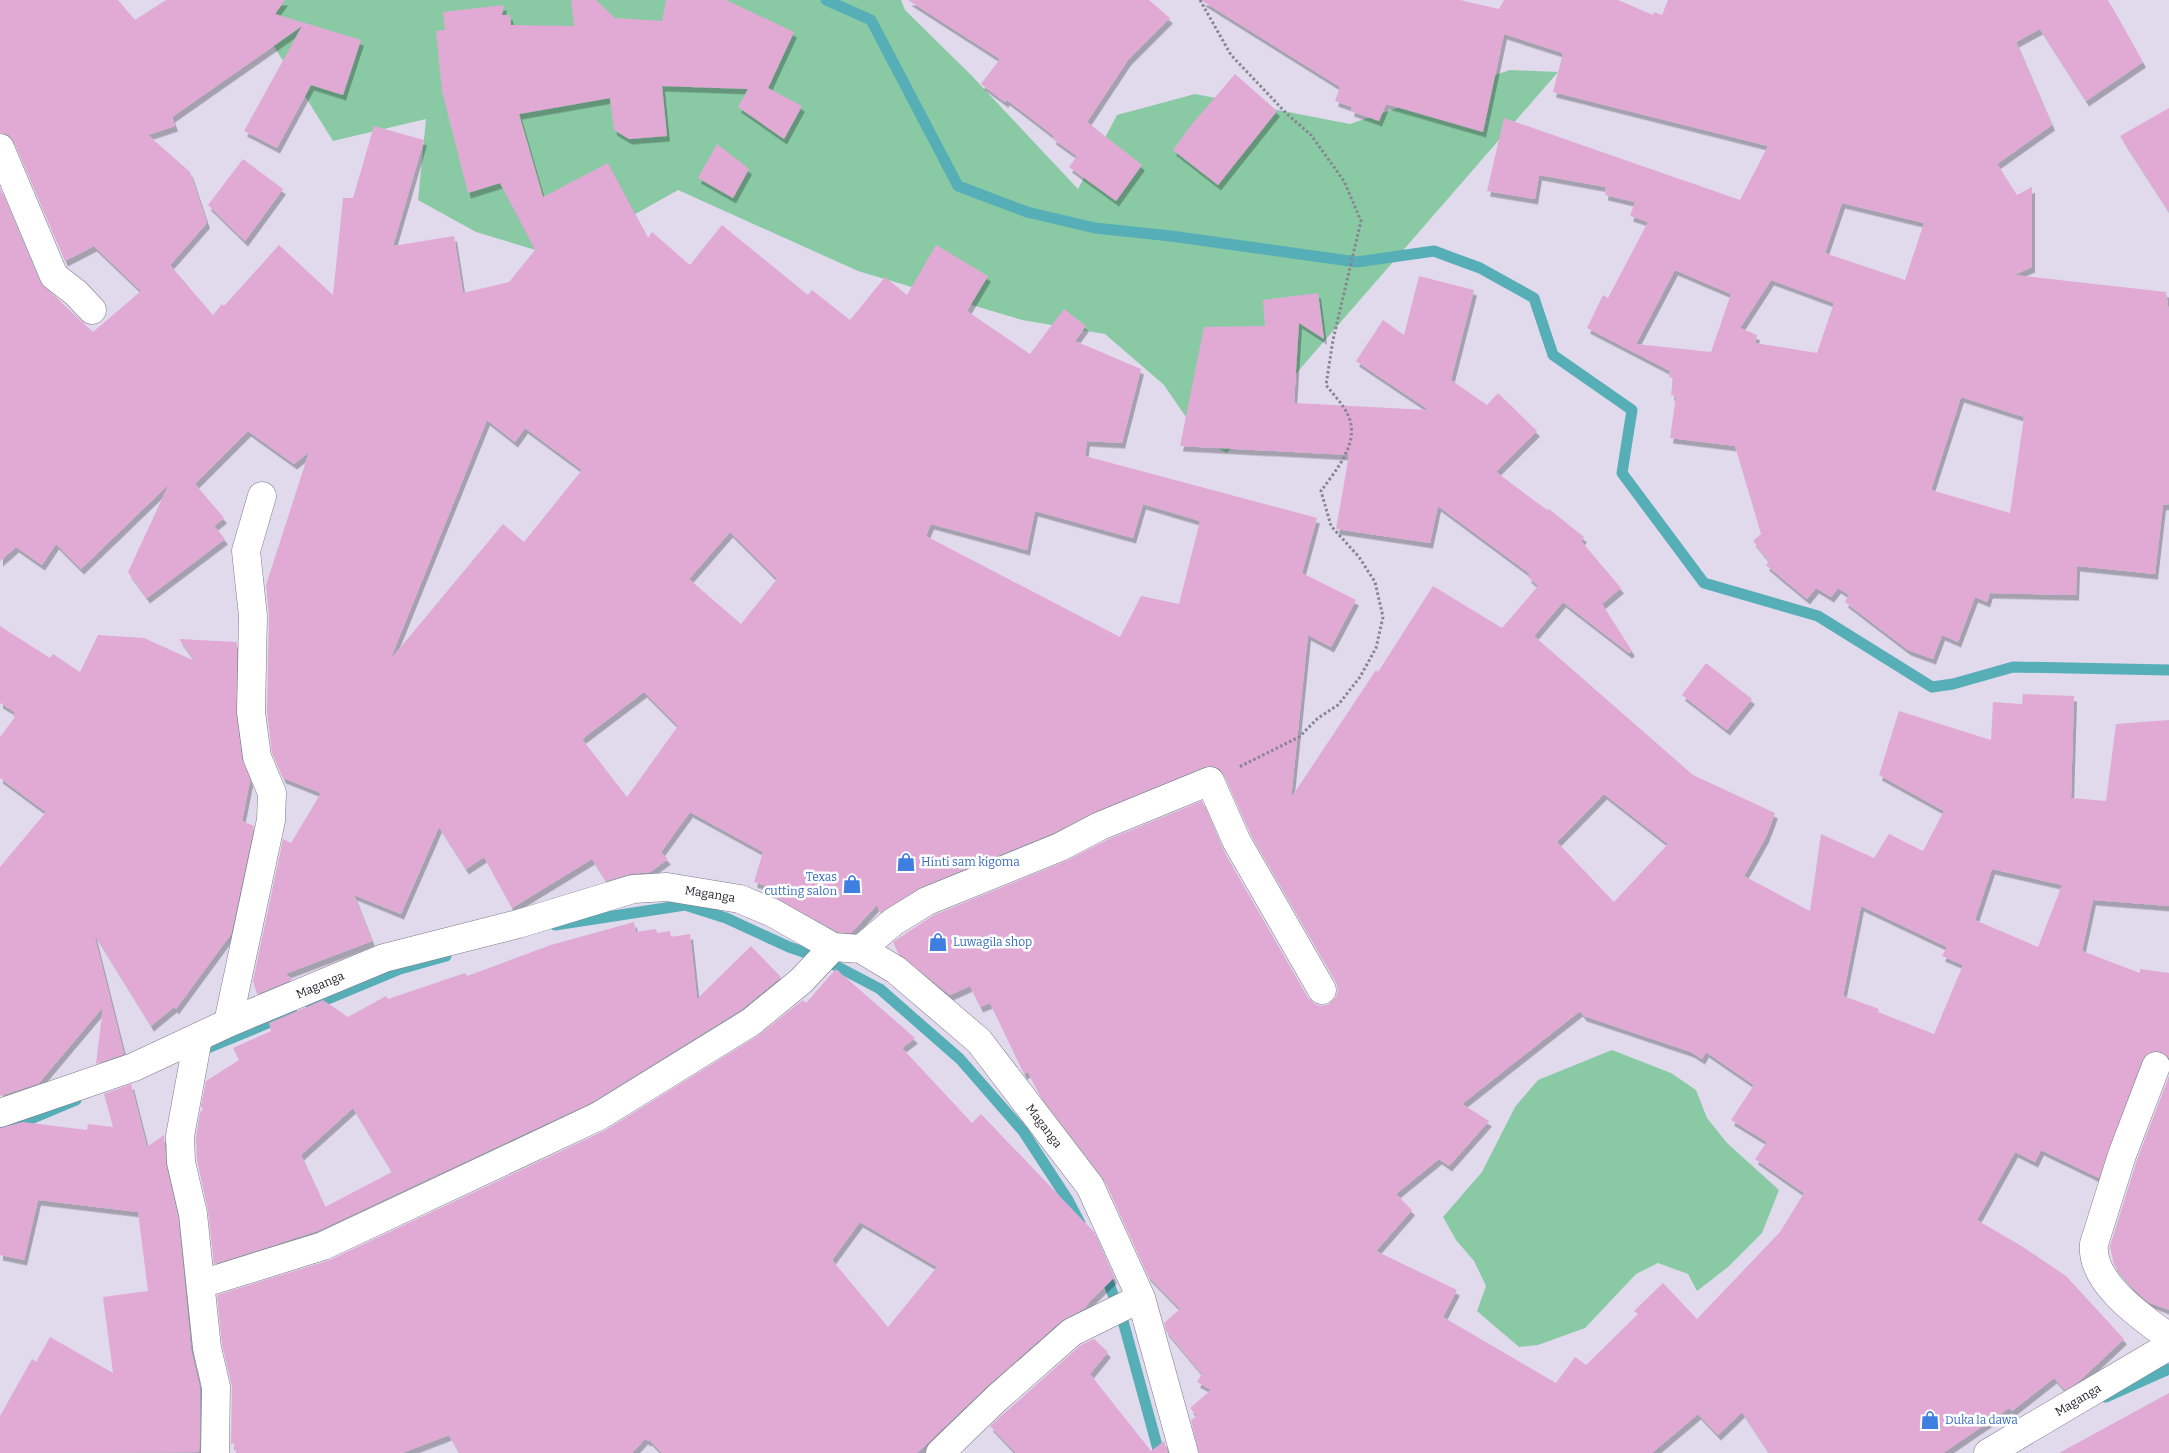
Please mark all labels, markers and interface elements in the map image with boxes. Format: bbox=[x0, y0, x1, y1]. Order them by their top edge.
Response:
shop icon: Hinti sam kigoma bbox=[895, 851, 917, 873]
place label: Hinti sam kigoma bbox=[921, 855, 1020, 869]
place label: Texas cutting salon bbox=[764, 870, 837, 898]
shop icon: Texas cutting salon bbox=[841, 873, 863, 895]
street label: Maganga bbox=[684, 883, 737, 905]
shop icon: Luwagila shop bbox=[927, 931, 949, 953]
place label: Luwagila shop bbox=[953, 935, 1032, 949]
street label: Maganga bbox=[294, 968, 347, 1001]
street label: Maganga bbox=[1023, 1101, 1065, 1151]
street label: Maganga bbox=[2053, 1381, 2104, 1419]
shop icon: Duka la dawa bbox=[1919, 1409, 1941, 1431]
place label: Duka la dawa bbox=[1945, 1413, 2018, 1427]

